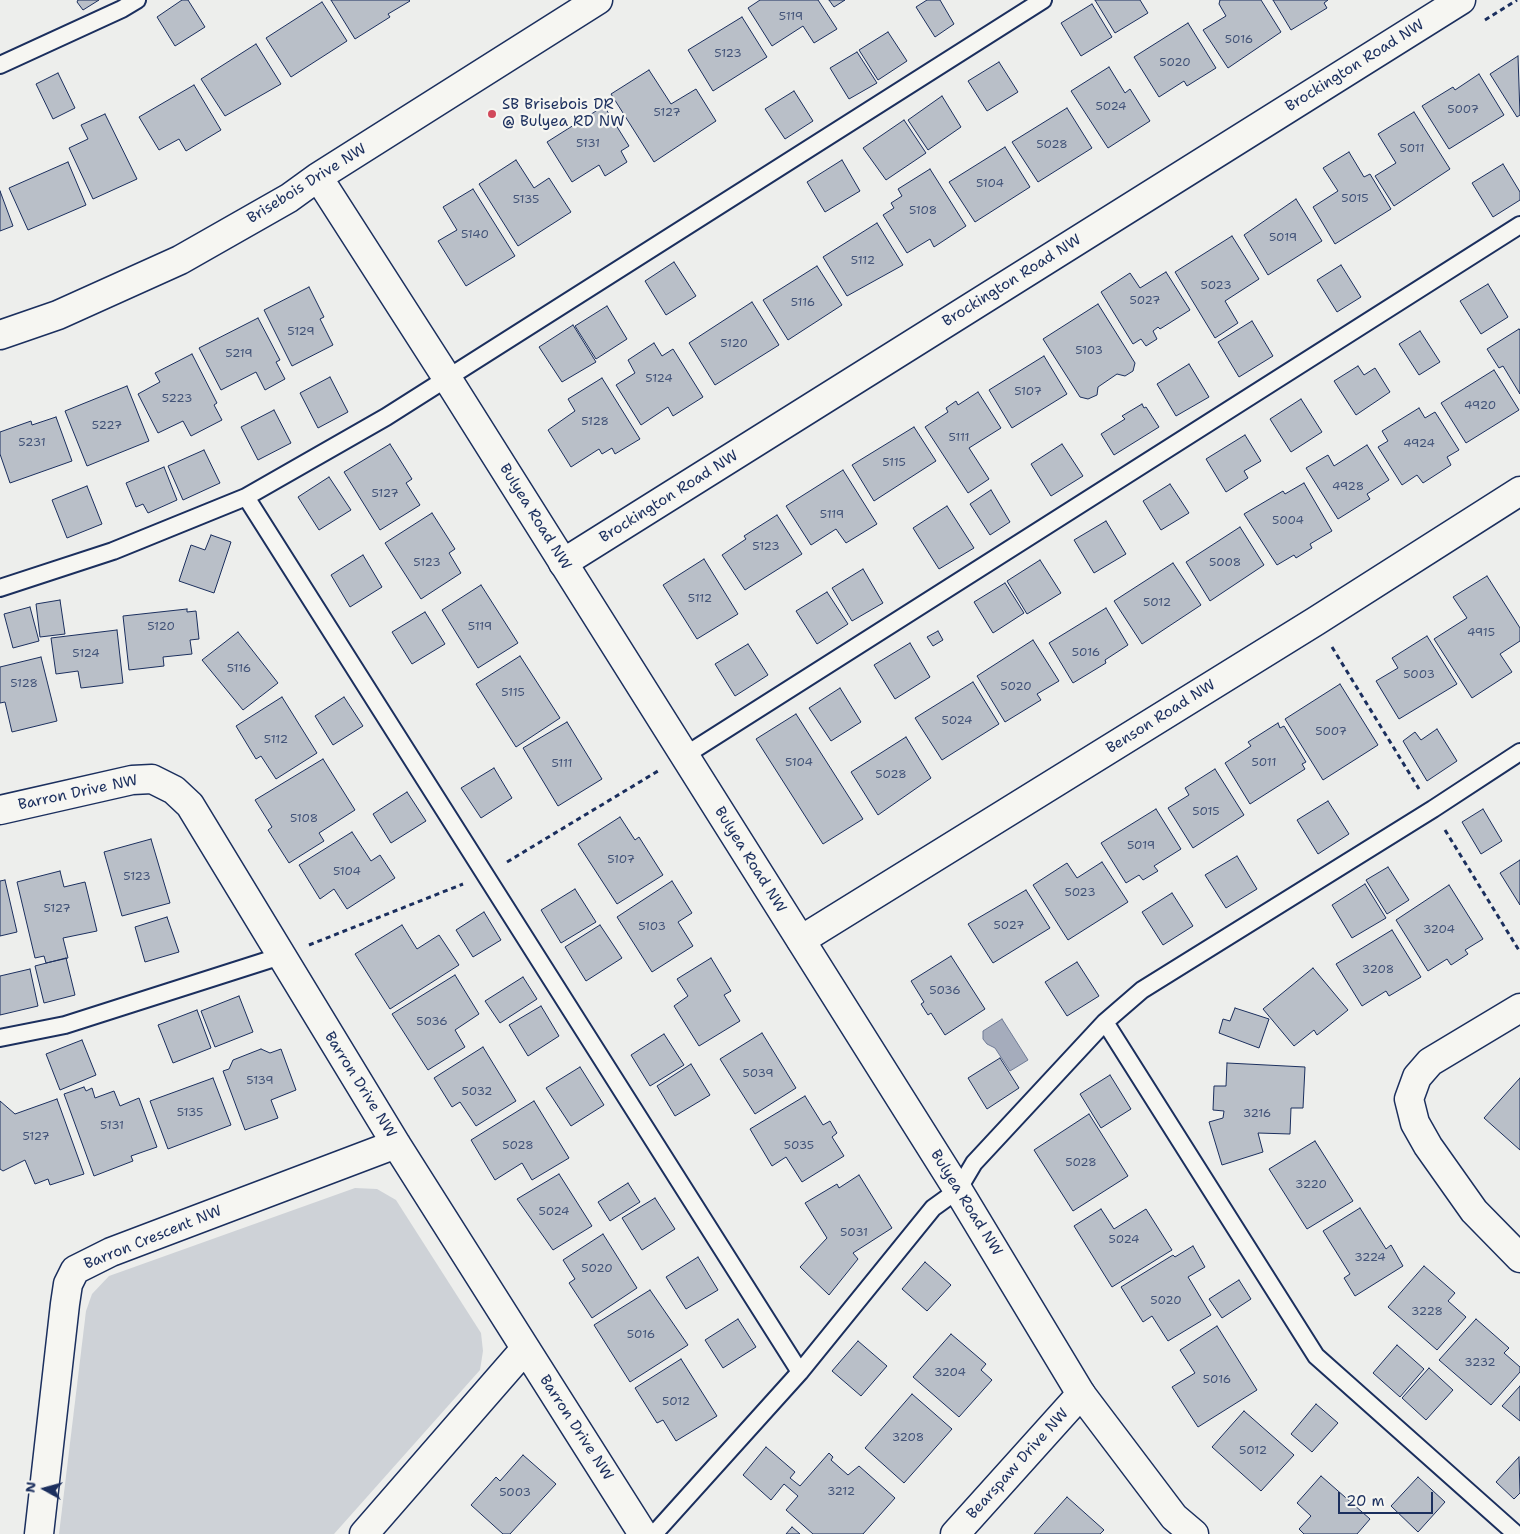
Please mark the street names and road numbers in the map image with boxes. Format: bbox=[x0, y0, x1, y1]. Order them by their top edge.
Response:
street label: Brockington Road NW bbox=[1282, 16, 1428, 116]
street label: Brisebois Drive NW bbox=[244, 140, 370, 228]
street label: Brockington Road NW bbox=[939, 231, 1085, 331]
street label: Brockington Road NW bbox=[596, 447, 742, 547]
street label: Bulyea Road NW bbox=[495, 461, 575, 573]
street label: Benson Road NW bbox=[1103, 676, 1219, 758]
street label: Barron Drive NW bbox=[17, 772, 139, 814]
street label: Bulyea Road NW bbox=[710, 804, 790, 916]
street label: Barron Drive NW bbox=[320, 1029, 400, 1141]
street label: Bulyea Road NW bbox=[926, 1147, 1006, 1259]
street label: Barron Crescent NW bbox=[82, 1202, 224, 1274]
street label: Barron Drive NW bbox=[535, 1372, 617, 1484]
street label: Bearspaw Drive NW bbox=[963, 1405, 1073, 1523]

